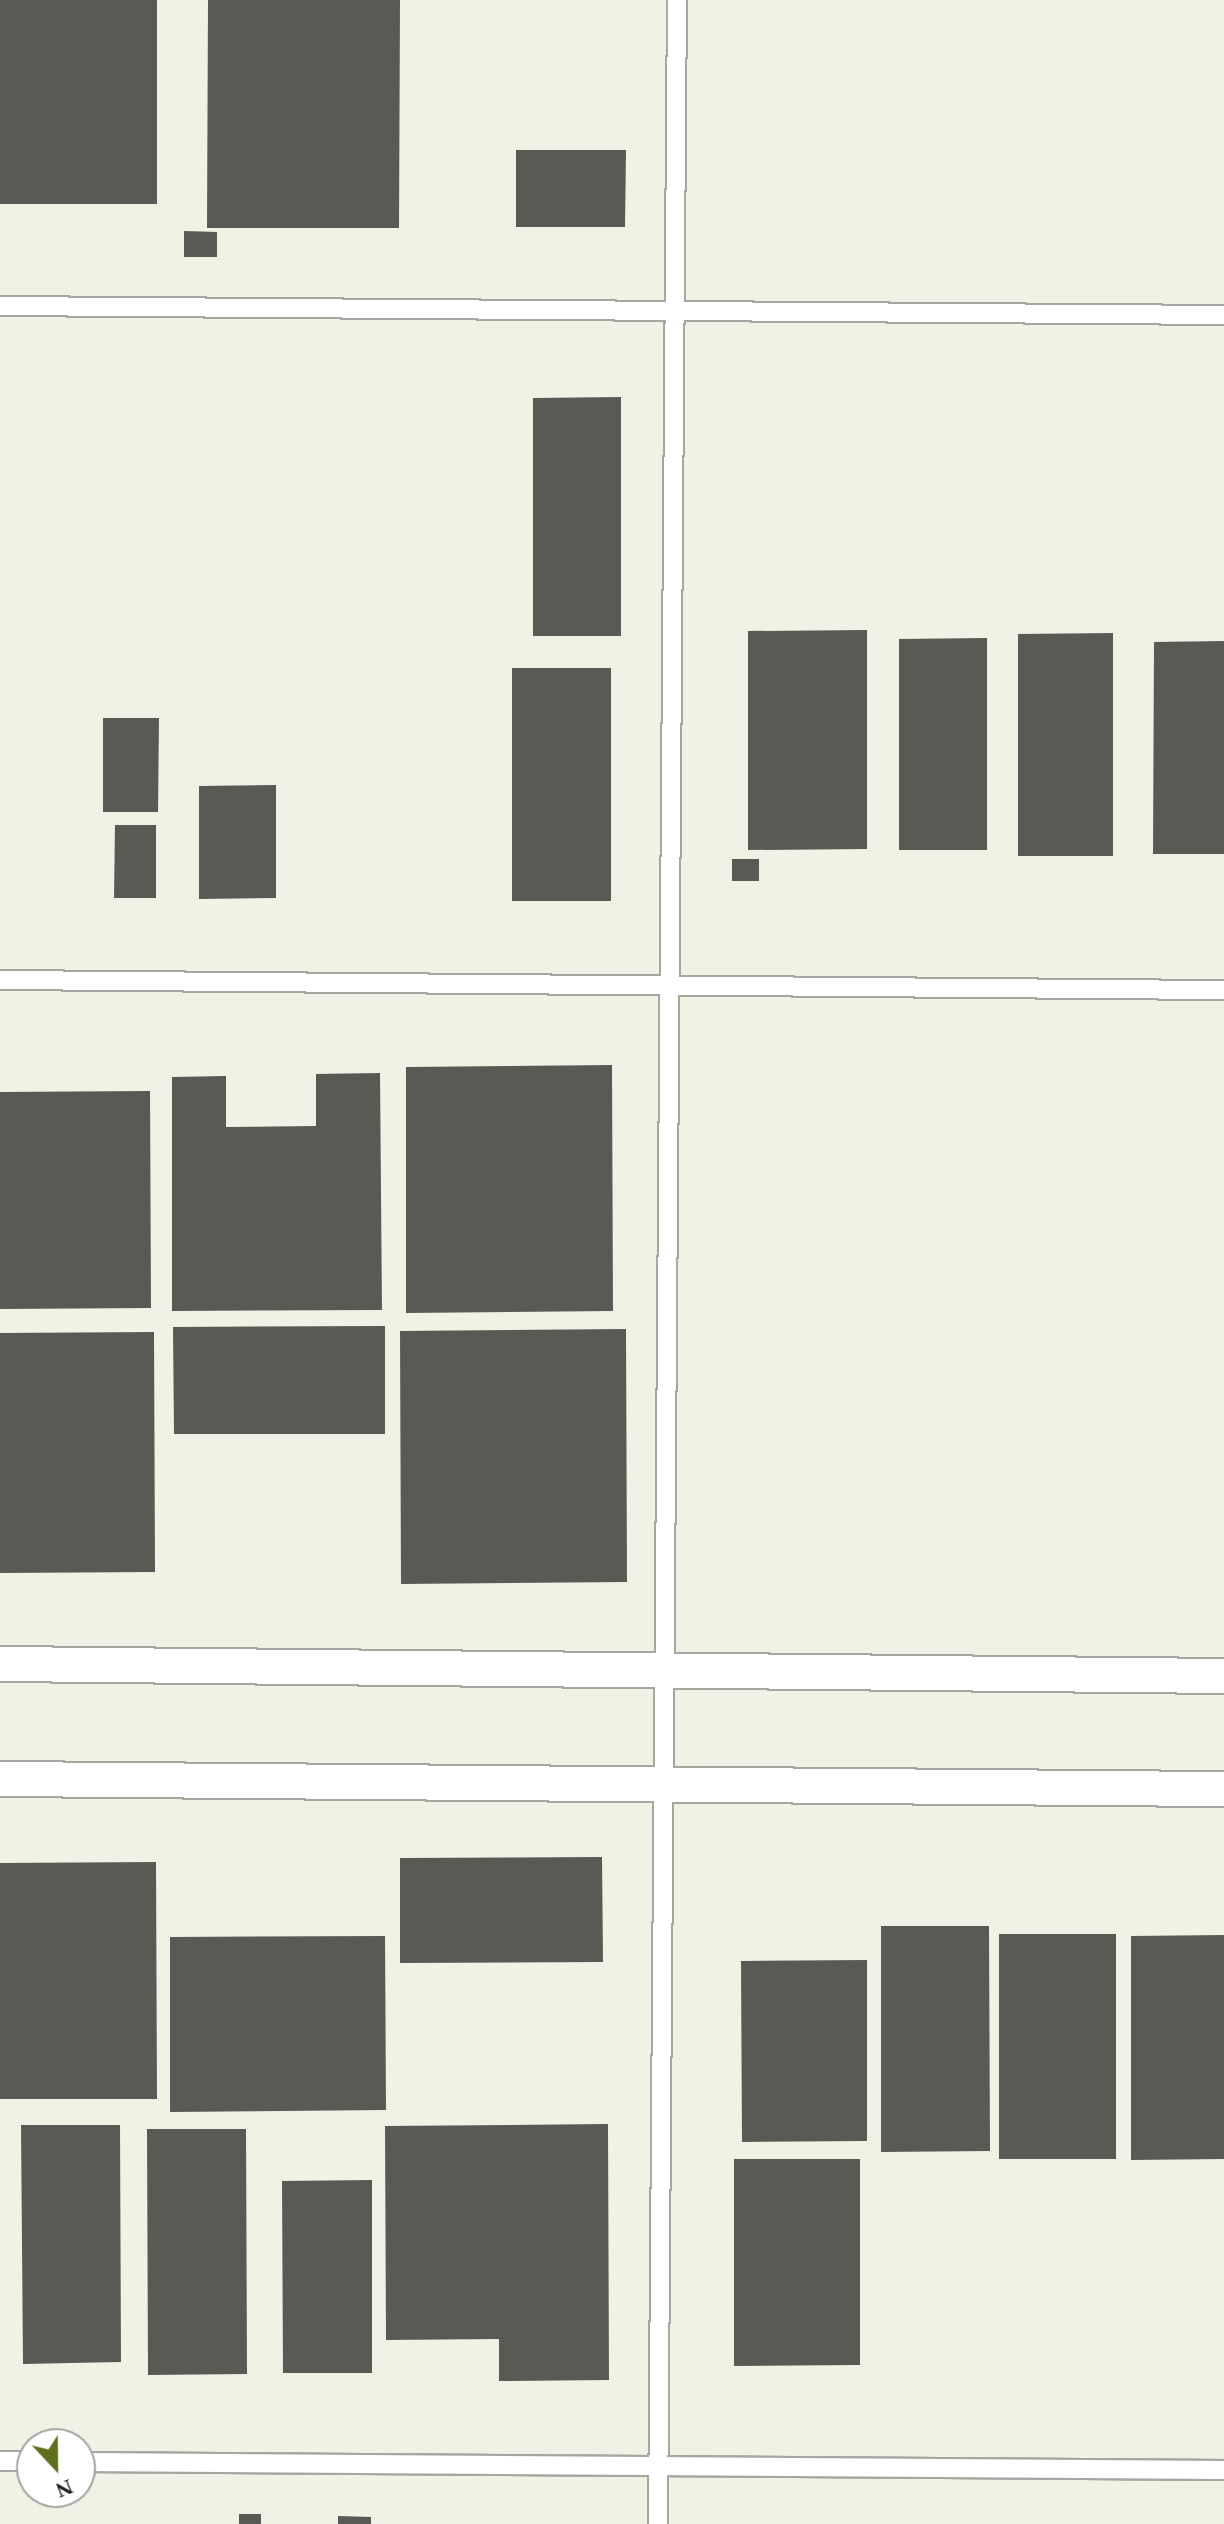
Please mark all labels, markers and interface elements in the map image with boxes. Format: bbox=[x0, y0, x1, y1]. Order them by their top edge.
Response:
north arrow bbox=[16, 2428, 96, 2508]
text: N bbox=[52, 2474, 76, 2503]

